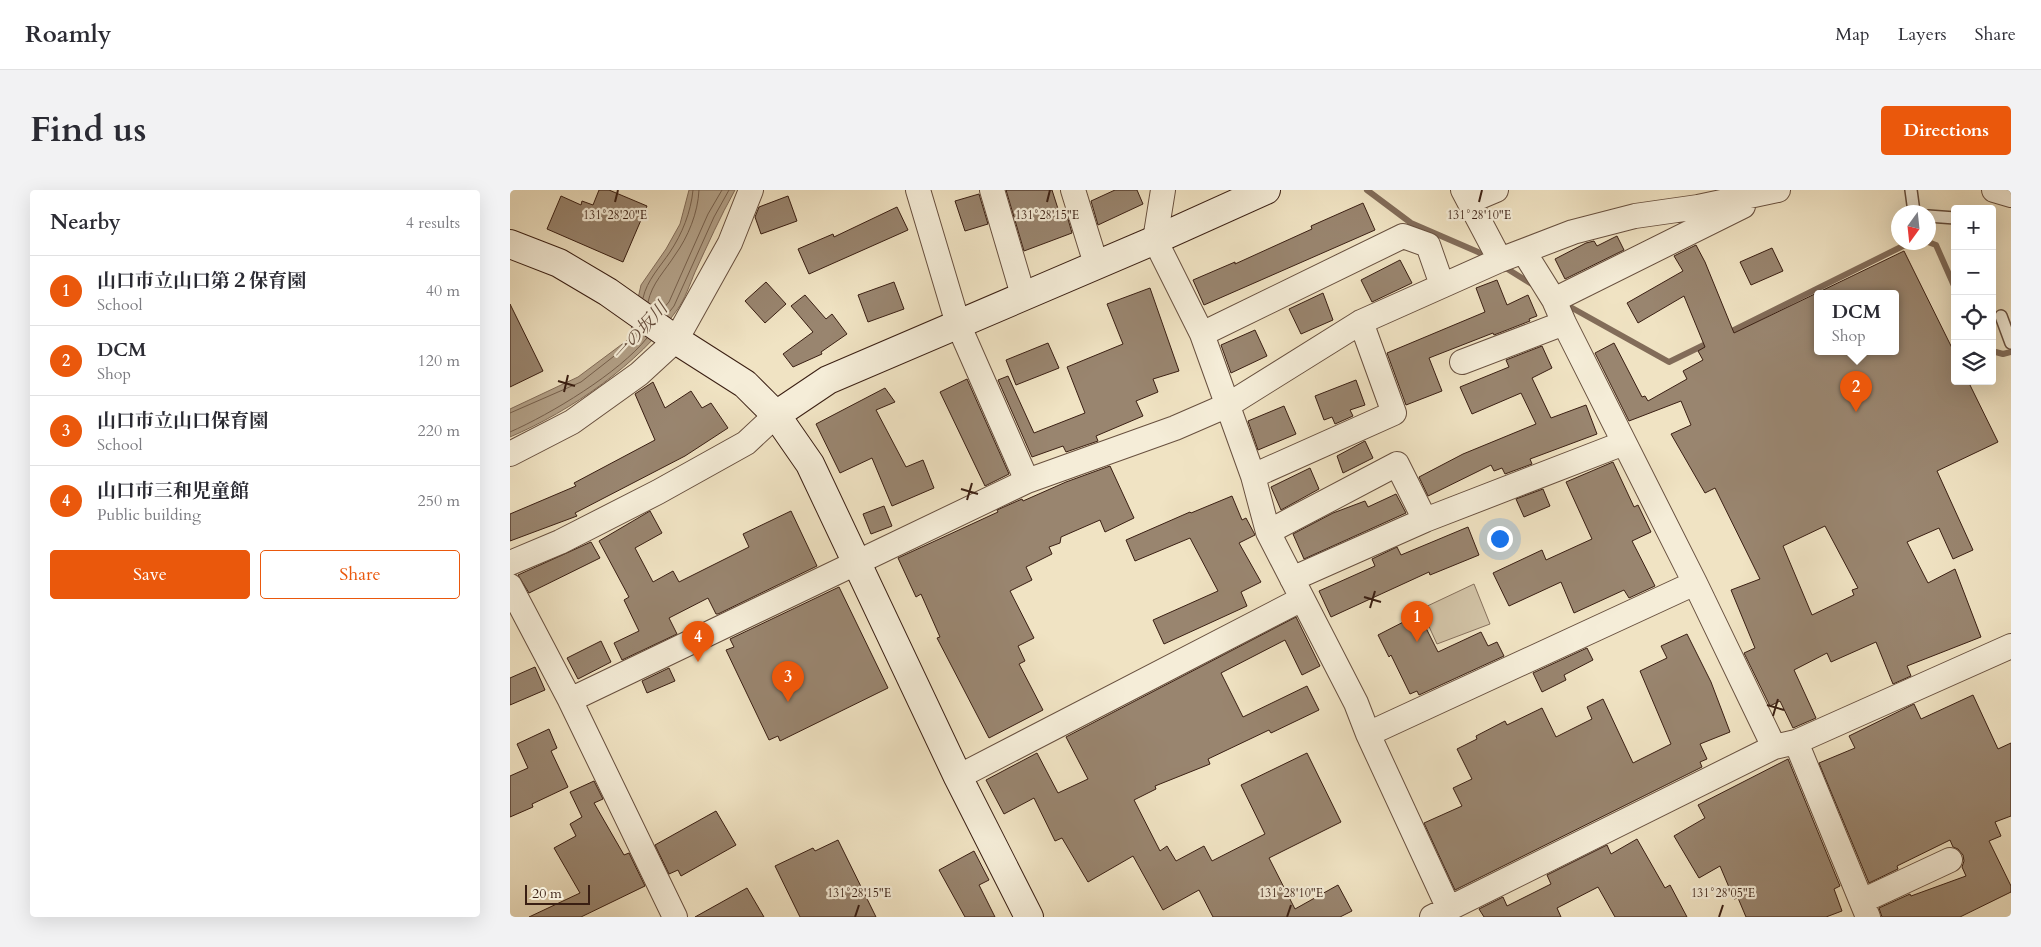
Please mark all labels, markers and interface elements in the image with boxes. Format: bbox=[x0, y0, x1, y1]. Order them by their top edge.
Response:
text: Roamly bbox=[25, 18, 111, 51]
text: Map bbox=[1835, 22, 1870, 47]
text: Layers bbox=[1898, 22, 1947, 47]
text: Share bbox=[1975, 22, 2016, 47]
text: Find us bbox=[30, 106, 146, 154]
button: Directions bbox=[1881, 106, 2011, 155]
north arrow bbox=[1891, 205, 1936, 250]
map controls bbox=[1951, 205, 1996, 385]
button: + bbox=[1951, 205, 1996, 250]
text: 131°28'20"E bbox=[583, 207, 647, 223]
text: 131°28'15"E bbox=[1015, 207, 1079, 223]
text: 131°28'10"E bbox=[1447, 207, 1511, 223]
text: Nearby bbox=[50, 208, 121, 237]
text: 4 results bbox=[406, 212, 460, 234]
button: − bbox=[1951, 250, 1996, 295]
text: 山口市立山口第２保育園 bbox=[97, 268, 306, 294]
text: 1 bbox=[62, 280, 70, 302]
text: 40 m bbox=[426, 280, 460, 302]
popup bbox=[1814, 290, 1899, 355]
text: School bbox=[97, 294, 142, 316]
water label: 一の坂川 bbox=[607, 295, 675, 367]
button: locate bbox=[1951, 295, 1996, 340]
text: DCM bbox=[1832, 299, 1881, 325]
text: Shop bbox=[1832, 325, 1866, 347]
text: DCM bbox=[97, 337, 146, 363]
button: layers bbox=[1951, 340, 1996, 385]
text: 2 bbox=[62, 350, 70, 372]
text: 120 m bbox=[418, 350, 460, 372]
text: Shop bbox=[97, 363, 131, 385]
pin: 2 bbox=[1840, 371, 1872, 412]
text: 山口市立山口保育園 bbox=[97, 408, 268, 434]
text: 3 bbox=[62, 420, 70, 442]
text: 220 m bbox=[418, 420, 460, 442]
text: School bbox=[97, 434, 142, 456]
text: 山口市三和児童館 bbox=[97, 478, 249, 504]
text: 4 bbox=[62, 490, 70, 512]
text: 250 m bbox=[418, 490, 460, 512]
text: Public building bbox=[97, 504, 201, 526]
your location bbox=[1487, 526, 1513, 552]
button: Save bbox=[50, 550, 250, 599]
button: Share bbox=[260, 550, 460, 599]
pin: 1 bbox=[1401, 601, 1433, 642]
pin: 4 bbox=[682, 621, 714, 662]
pin: 3 bbox=[772, 661, 804, 702]
scale bar bbox=[525, 882, 590, 905]
text: 20 m bbox=[532, 884, 562, 903]
text: 131°28'15"E bbox=[827, 885, 891, 901]
text: 131°28'10"E bbox=[1259, 885, 1323, 901]
text: 131°28'05"E bbox=[1691, 885, 1755, 901]

